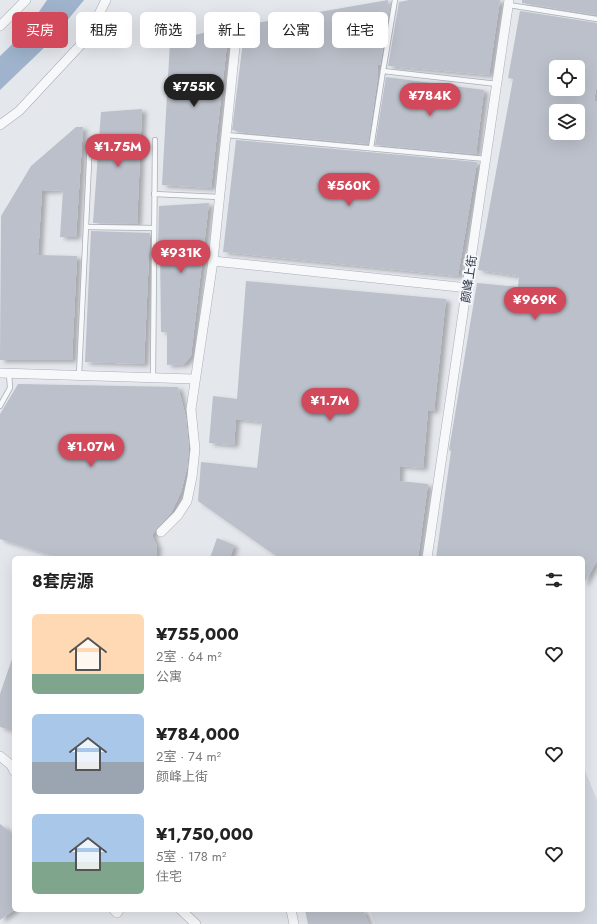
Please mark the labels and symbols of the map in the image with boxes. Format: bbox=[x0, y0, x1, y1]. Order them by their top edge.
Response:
pin: ¥755K bbox=[166, 74, 222, 108]
pin: ¥784K bbox=[402, 83, 458, 117]
pin: ¥1.75M bbox=[85, 134, 151, 168]
pin: ¥560K bbox=[321, 173, 377, 207]
pin: ¥931K bbox=[153, 240, 209, 274]
street label: 颜峰上街 bbox=[457, 254, 481, 304]
pin: ¥969K bbox=[507, 287, 563, 321]
pin: ¥1.7M bbox=[302, 388, 358, 422]
pin: ¥1.07M bbox=[58, 434, 124, 468]

